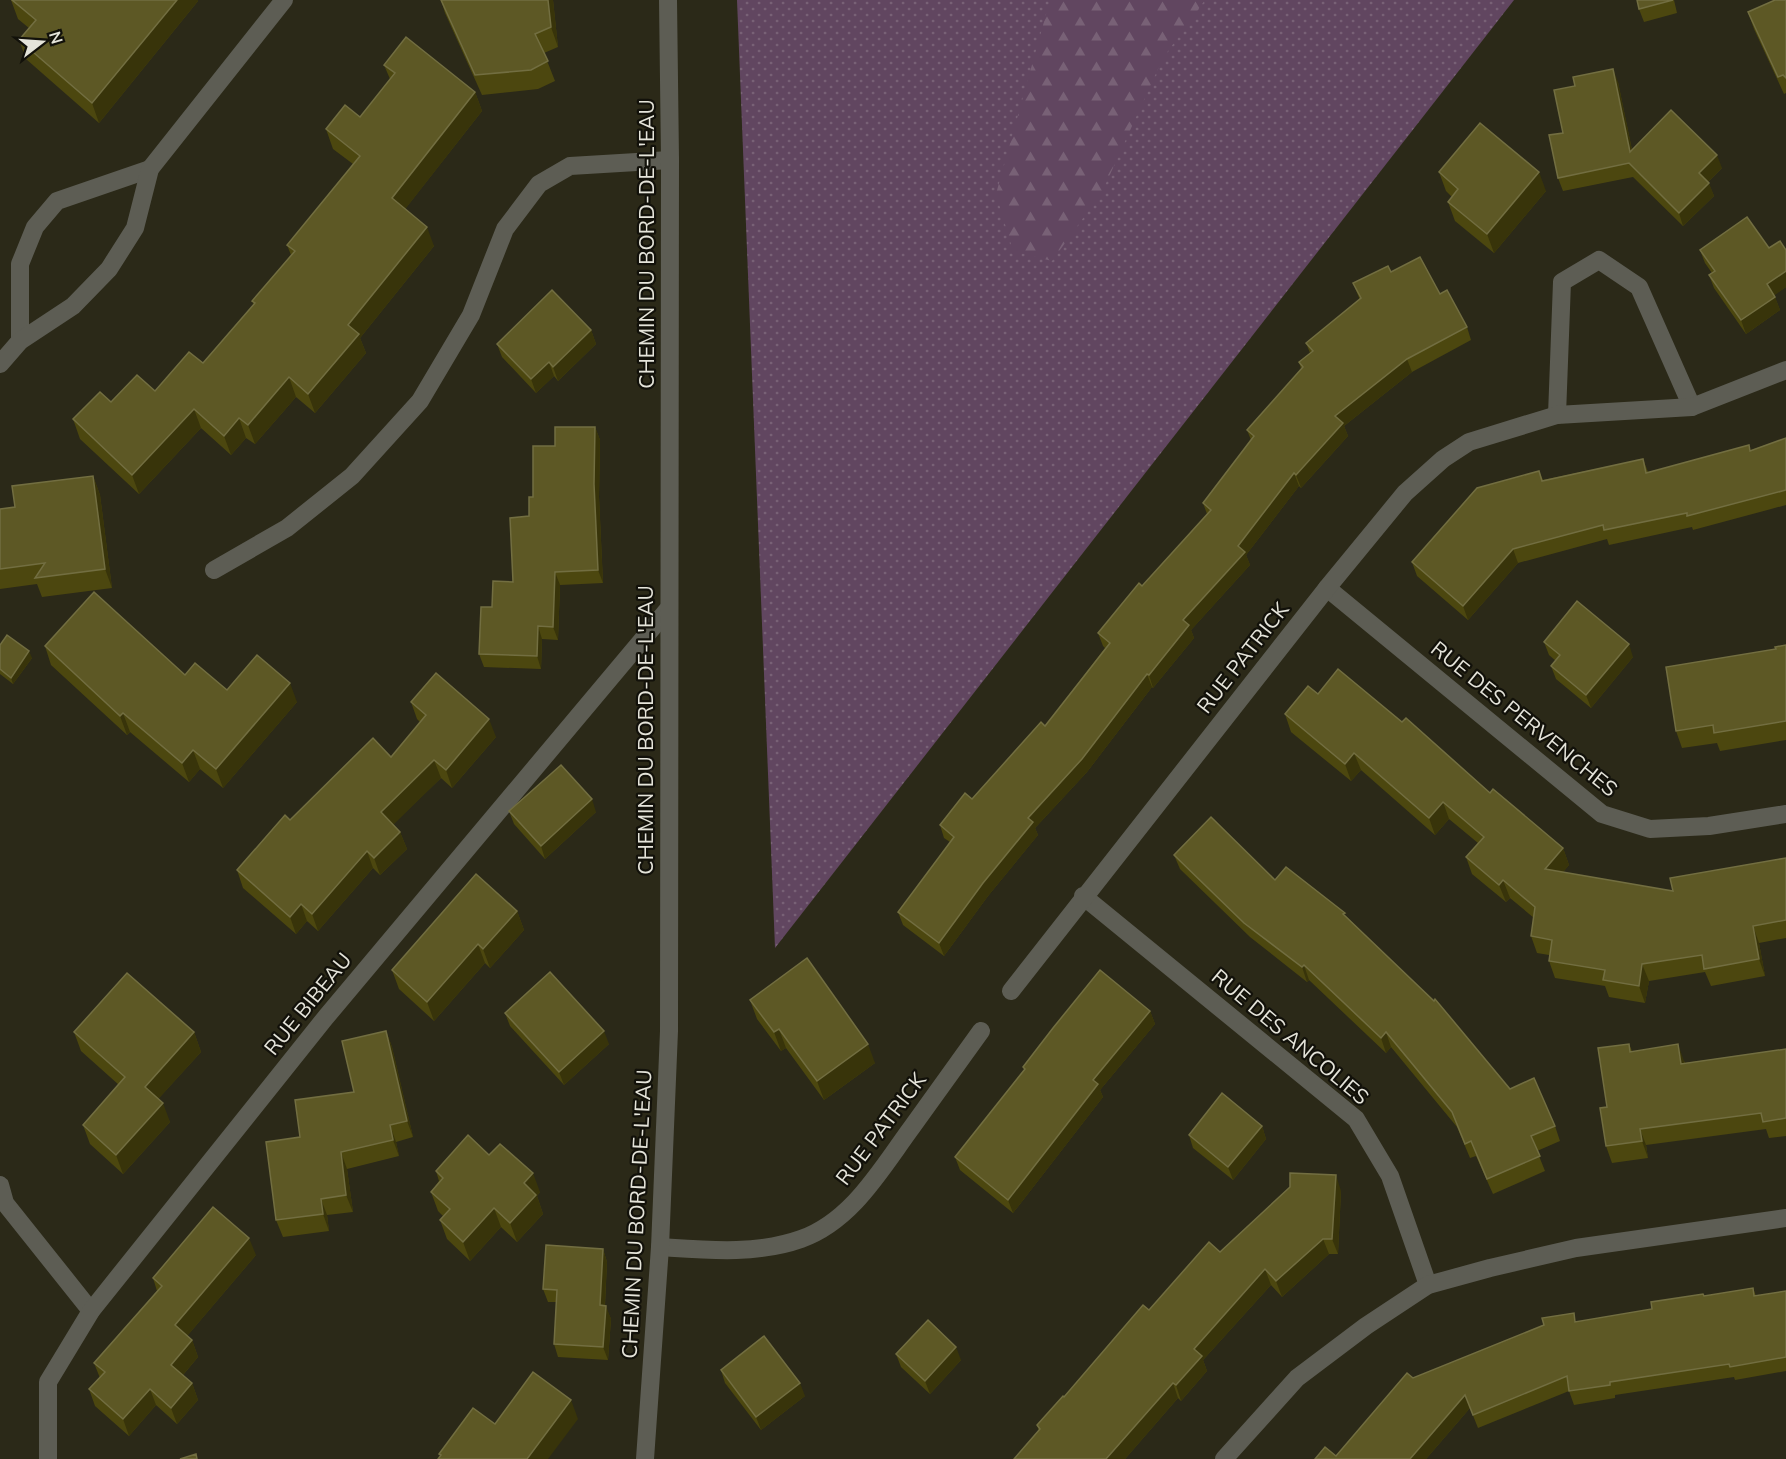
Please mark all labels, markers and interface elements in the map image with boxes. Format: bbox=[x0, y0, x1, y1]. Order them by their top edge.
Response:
north arrow bbox=[12, 12, 72, 72]
text: N bbox=[45, 29, 68, 46]
street label: CHEMIN DU BORD-DE-L'EAU bbox=[633, 99, 659, 389]
street label: CHEMIN DU BORD-DE-L'EAU bbox=[632, 585, 658, 875]
street label: RUE PATRICK bbox=[1191, 596, 1294, 718]
street label: RUE DES PERVENCHES bbox=[1426, 635, 1623, 802]
street label: RUE BIBEAU bbox=[258, 947, 356, 1060]
street label: RUE DES ANCOLIES bbox=[1207, 963, 1375, 1110]
street label: RUE PATRICK bbox=[829, 1067, 931, 1190]
street label: CHEMIN DU BORD-DE-L'EAU bbox=[615, 1069, 657, 1359]

